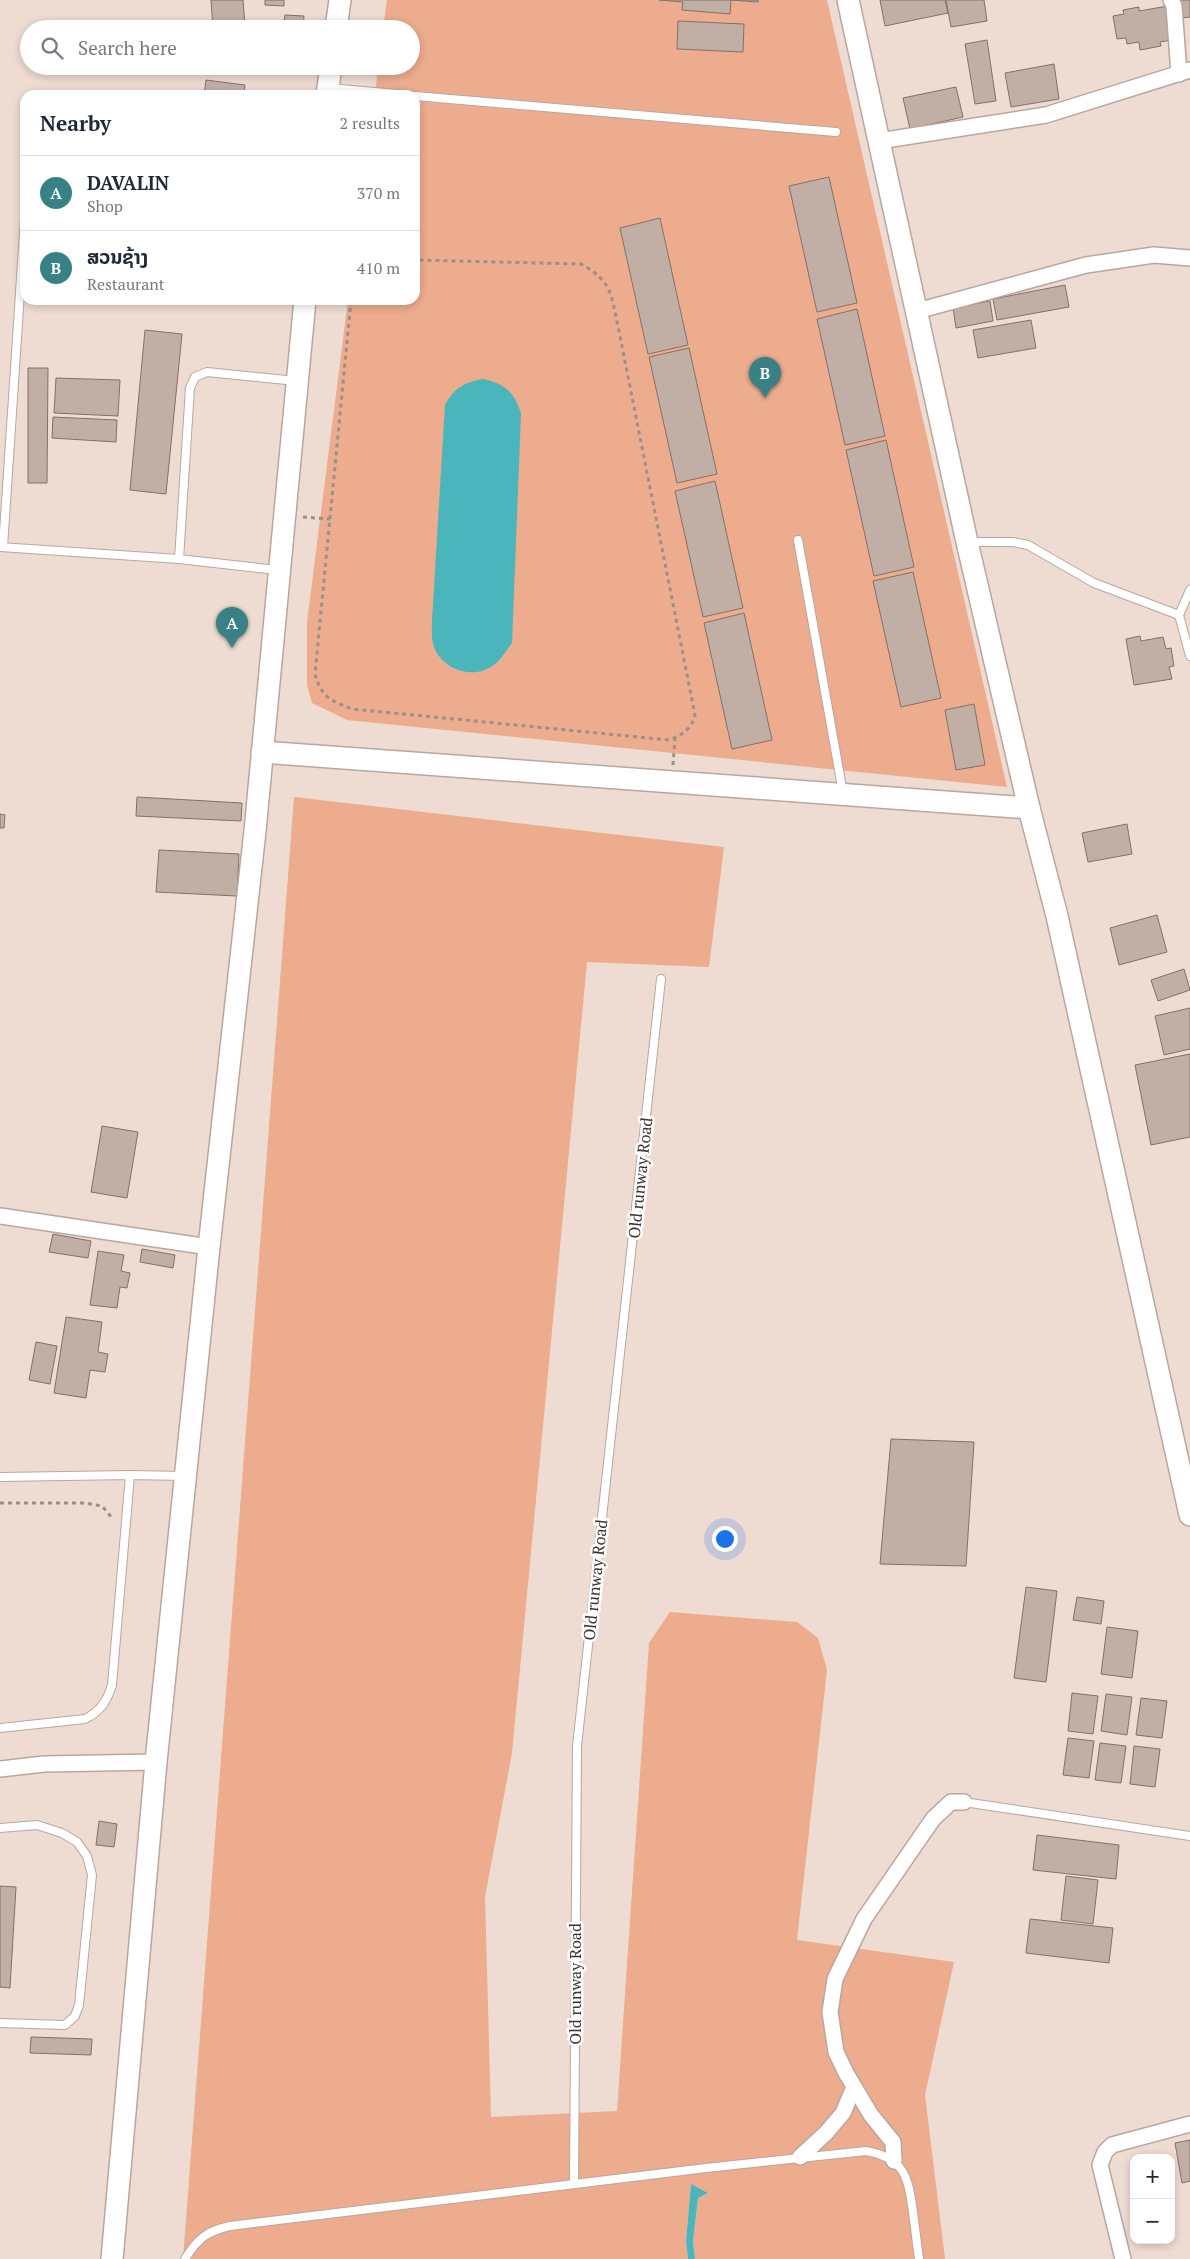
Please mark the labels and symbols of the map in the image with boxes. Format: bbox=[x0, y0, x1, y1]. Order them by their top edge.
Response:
pin: B bbox=[749, 357, 781, 398]
pin: A bbox=[216, 607, 248, 648]
street label: Old runway Road bbox=[623, 1116, 657, 1240]
street label: Old runway Road bbox=[578, 1518, 612, 1642]
your location bbox=[712, 1526, 738, 1552]
street label: Old runway Road bbox=[564, 1923, 586, 2045]

